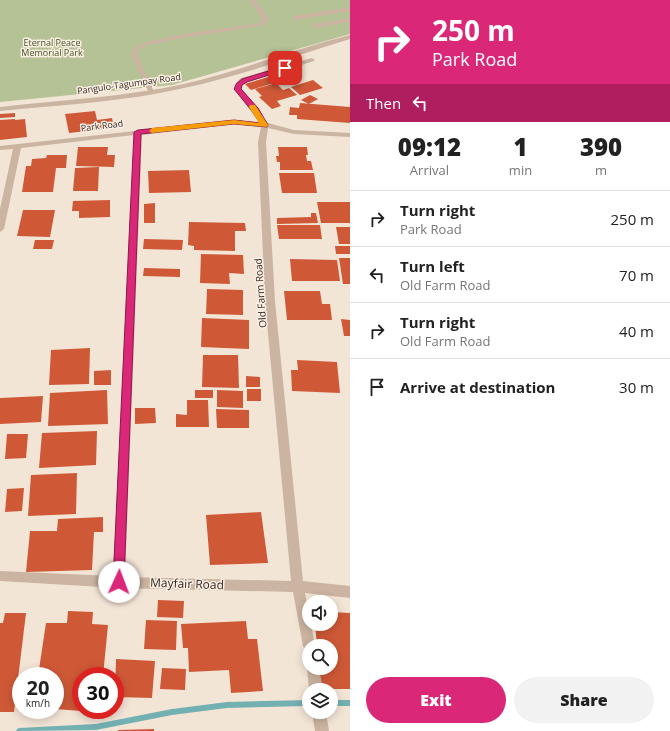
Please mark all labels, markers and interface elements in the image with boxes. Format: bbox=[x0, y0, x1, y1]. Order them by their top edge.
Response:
text: 250 m bbox=[432, 11, 515, 49]
icon: right bbox=[366, 16, 418, 68]
park label: Eternal Peace Memorial Park bbox=[21, 36, 83, 59]
text: Park Road bbox=[432, 47, 517, 71]
pin bbox=[268, 51, 302, 85]
icon: arrive bbox=[274, 57, 296, 79]
street label: Pangulo-Tagumpay Road bbox=[76, 70, 182, 97]
icon: left bbox=[409, 92, 431, 114]
text: Then bbox=[366, 93, 401, 113]
street label: Park Road bbox=[80, 116, 124, 135]
text: 09:12 bbox=[398, 130, 461, 163]
text: 1 bbox=[513, 130, 528, 163]
text: 390 bbox=[580, 130, 622, 163]
text: Arrival bbox=[410, 161, 449, 179]
text: min bbox=[509, 161, 532, 179]
text: m bbox=[595, 161, 607, 179]
text: Turn right bbox=[400, 200, 475, 220]
icon: right bbox=[366, 208, 388, 230]
text: 250 m bbox=[610, 209, 654, 229]
text: Park Road bbox=[400, 220, 462, 238]
text: Turn left bbox=[400, 256, 465, 276]
street label: Old Farm Road bbox=[251, 258, 269, 328]
icon: left bbox=[366, 264, 388, 286]
text: 70 m bbox=[619, 265, 654, 285]
text: Old Farm Road bbox=[400, 276, 490, 294]
text: Turn right bbox=[400, 312, 475, 332]
icon: right bbox=[366, 320, 388, 342]
text: 40 m bbox=[619, 321, 654, 341]
text: Old Farm Road bbox=[400, 332, 490, 350]
icon: arrive bbox=[366, 376, 388, 398]
text: Arrive at destination bbox=[400, 377, 555, 397]
text: 30 m bbox=[619, 377, 654, 397]
position arrow bbox=[98, 561, 140, 603]
street label: Mayfair Road bbox=[150, 574, 224, 593]
map controls bbox=[302, 595, 338, 719]
button: sound bbox=[302, 595, 338, 631]
button: search bbox=[302, 639, 338, 675]
speed limit sign: 30 bbox=[72, 667, 124, 719]
text: 20 bbox=[27, 674, 49, 701]
button: Exit bbox=[366, 677, 506, 723]
button: Share bbox=[514, 677, 654, 723]
button: layers bbox=[302, 683, 338, 719]
text: km/h bbox=[26, 696, 50, 710]

